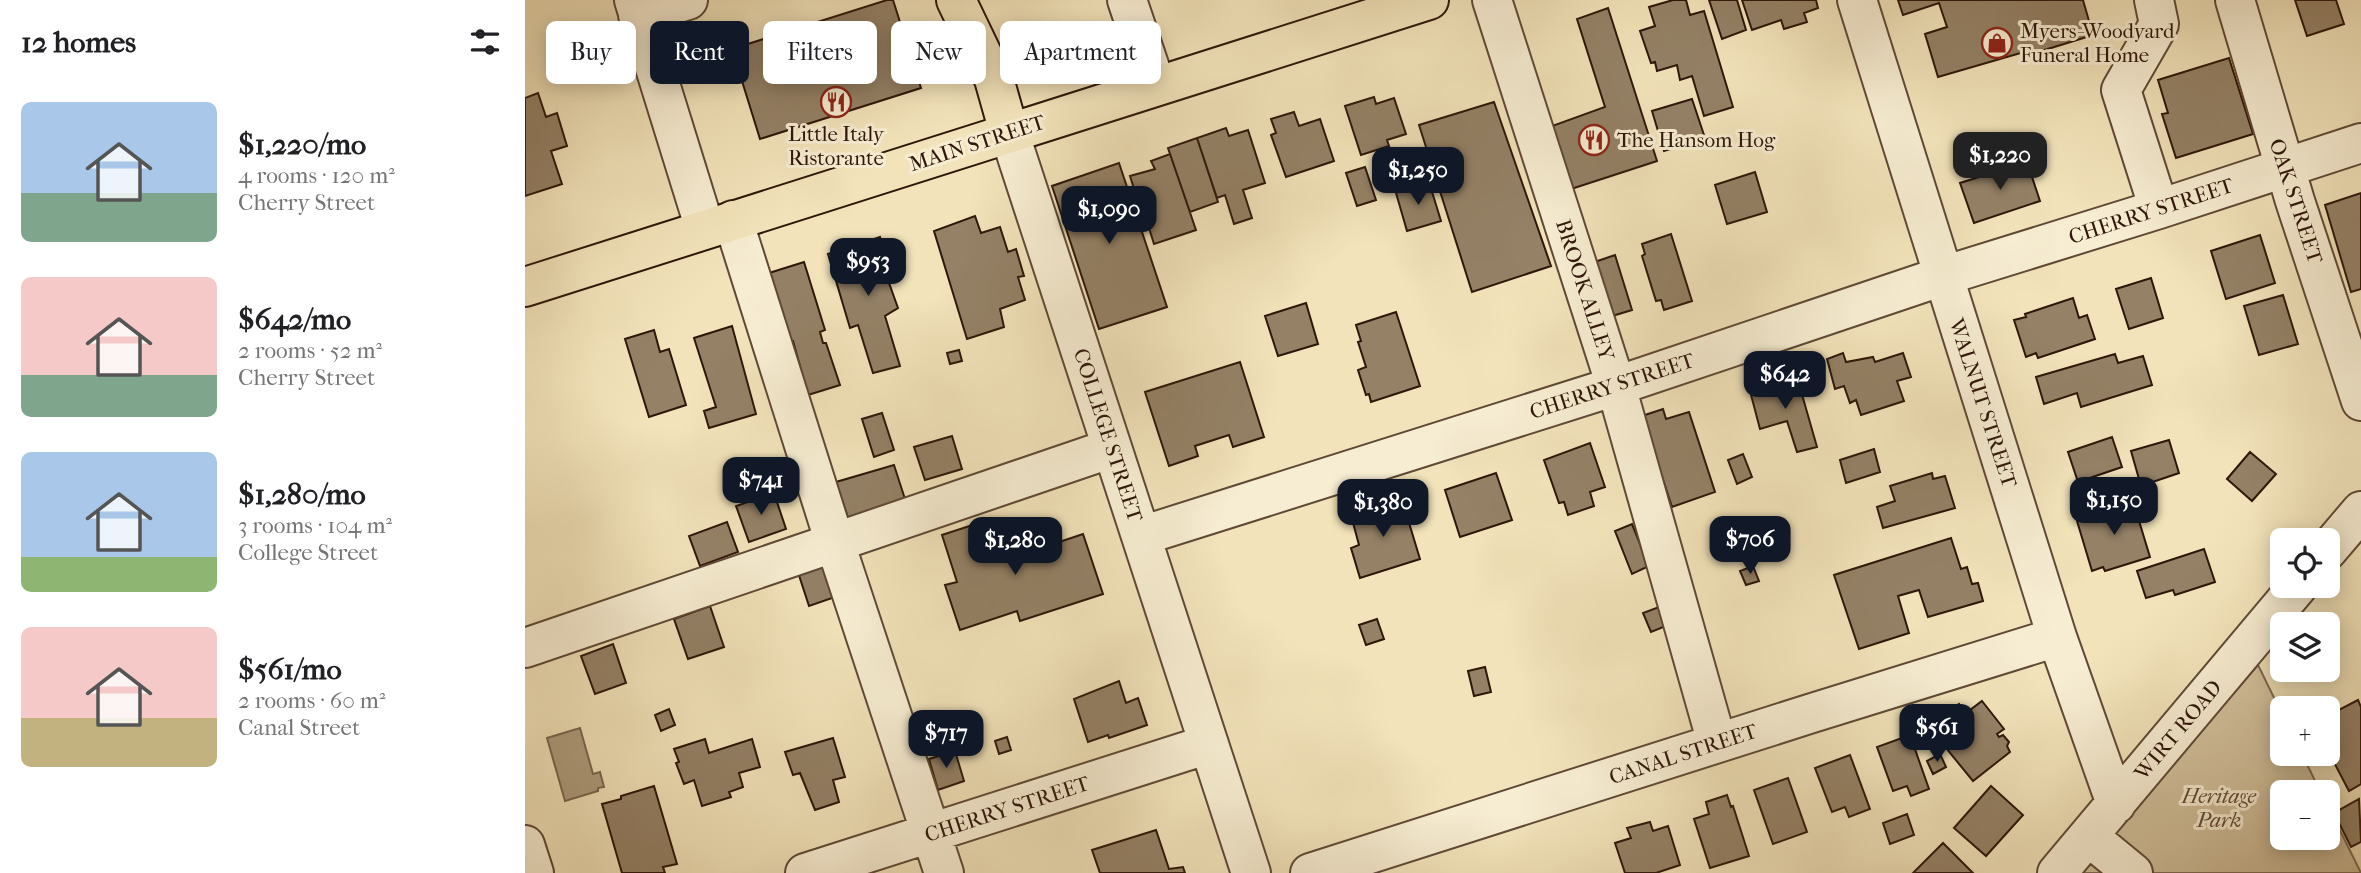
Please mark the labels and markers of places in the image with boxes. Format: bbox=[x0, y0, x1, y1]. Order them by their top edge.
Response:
place label: Myers-Woodyard Funeral Home bbox=[2020, 19, 2175, 67]
shop icon: Myers-Woodyard Funeral Home bbox=[1980, 26, 2014, 60]
restaurant icon: Little Italy Ristorante bbox=[819, 85, 853, 119]
place label: Little Italy Ristorante bbox=[788, 122, 885, 170]
restaurant icon: The Hansom Hog bbox=[1577, 123, 1611, 157]
place label: The Hansom Hog bbox=[1617, 128, 1776, 152]
pin: $1,220 bbox=[1943, 132, 2057, 192]
pin: $1,250 bbox=[1361, 148, 1475, 207]
pin: $1,090 bbox=[1052, 187, 1166, 246]
pin: $953 bbox=[827, 238, 909, 298]
pin: $642 bbox=[1744, 352, 1826, 411]
pin: $741 bbox=[720, 458, 802, 517]
pin: $1,150 bbox=[2057, 477, 2171, 537]
pin: $1,380 bbox=[1326, 480, 1440, 539]
pin: $706 bbox=[1709, 516, 1791, 576]
pin: $1,280 bbox=[958, 518, 1072, 577]
pin: $561 bbox=[1896, 704, 1978, 764]
pin: $717 bbox=[905, 710, 987, 770]

